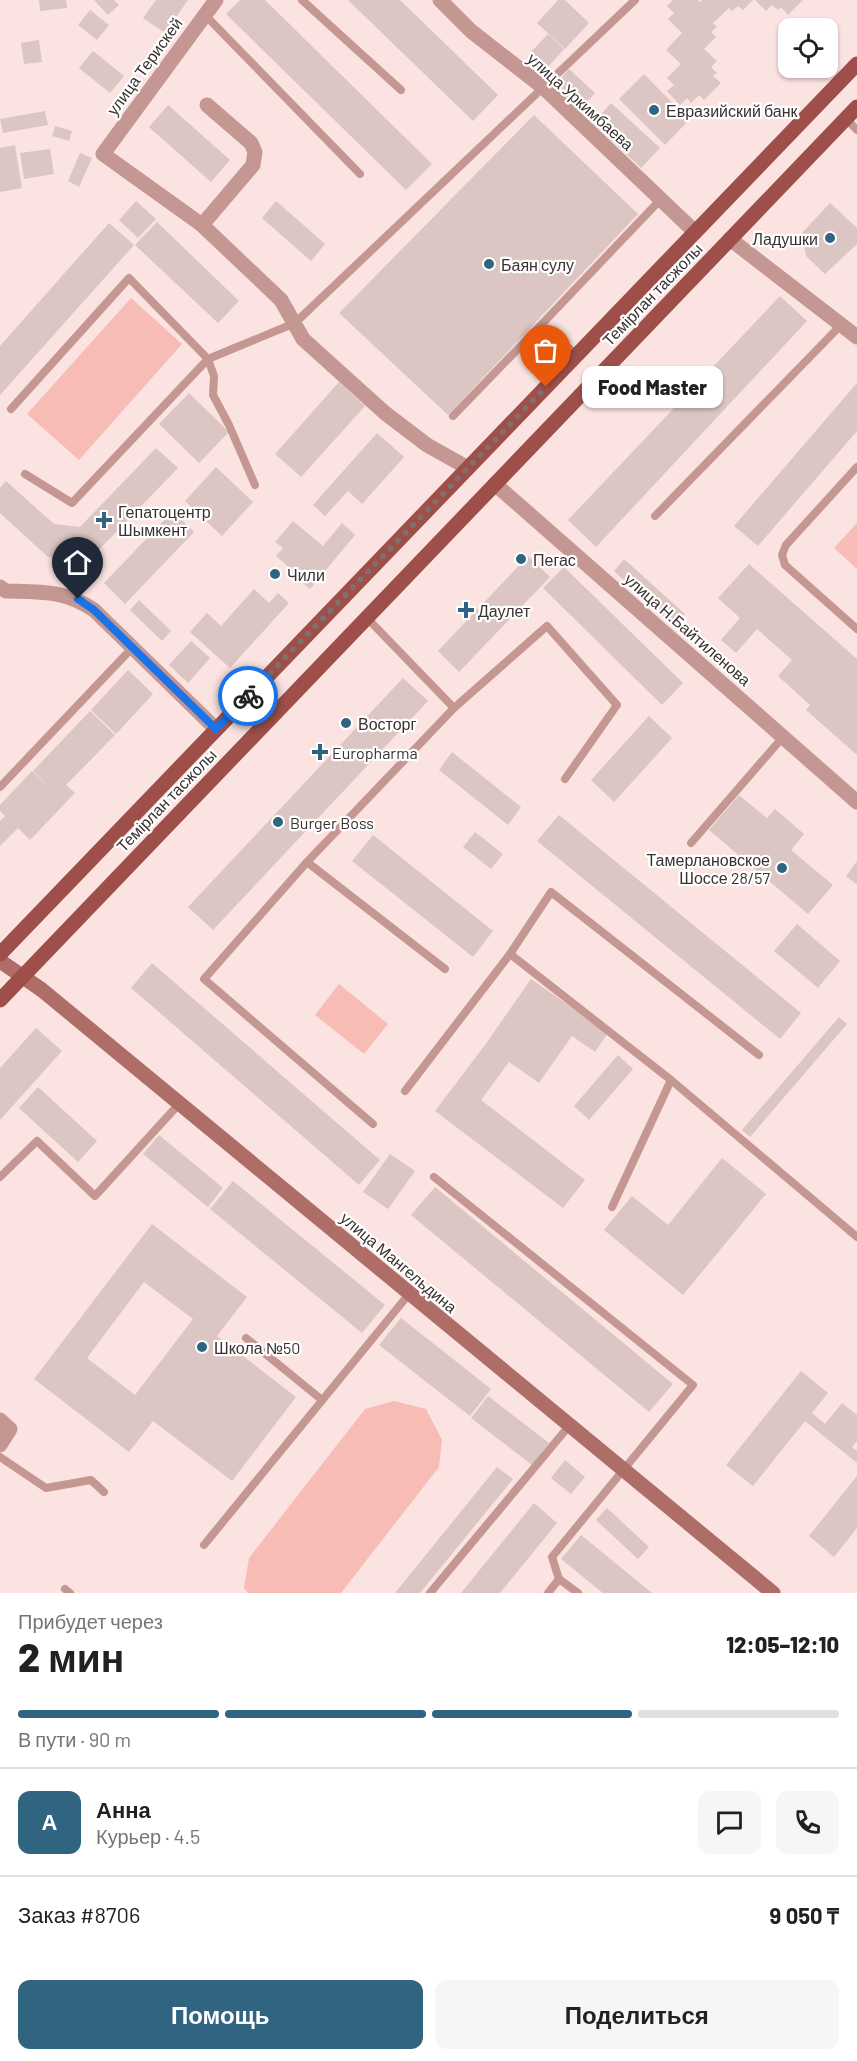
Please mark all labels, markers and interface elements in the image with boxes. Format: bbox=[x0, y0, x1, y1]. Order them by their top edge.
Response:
street label: улица Терискей bbox=[102, 14, 186, 118]
map controls bbox=[778, 18, 838, 78]
button: locate bbox=[778, 18, 838, 78]
street label: улица Уркимбаева bbox=[524, 48, 638, 154]
place label: Евразийский банк bbox=[666, 101, 799, 120]
marker: Евразийский банк bbox=[647, 103, 661, 117]
place label: Ладушки bbox=[752, 229, 818, 248]
marker: Ладушки bbox=[823, 231, 837, 245]
street label: Темірлан тасжолы bbox=[598, 239, 706, 349]
place label: Баян сулу bbox=[501, 255, 574, 274]
marker: Баян сулу bbox=[482, 257, 496, 271]
pin bbox=[520, 325, 571, 387]
icon: bag bbox=[529, 334, 562, 367]
callout: Food Master bbox=[582, 366, 723, 408]
text: Food Master bbox=[598, 375, 707, 399]
place label: Гепатоцентр Шымкент bbox=[118, 502, 211, 539]
marker: Гепатоцентр Шымкент bbox=[95, 511, 113, 529]
pin bbox=[52, 537, 103, 599]
icon: home bbox=[61, 546, 94, 579]
place label: Пегас bbox=[533, 550, 576, 569]
marker: Пегас bbox=[514, 552, 528, 566]
place label: Чили bbox=[287, 565, 325, 584]
marker: Чили bbox=[268, 567, 282, 581]
street label: улица Н.Байтиленова bbox=[621, 569, 755, 689]
place label: Даулет bbox=[478, 601, 531, 620]
marker: Даулет bbox=[459, 603, 473, 617]
courier bbox=[218, 666, 278, 726]
icon: bike bbox=[232, 680, 265, 713]
place label: Восторг bbox=[358, 714, 417, 733]
marker: Восторг bbox=[339, 716, 353, 730]
place label: Europharma bbox=[332, 743, 418, 762]
street label: Темірлан тасжолы bbox=[112, 745, 220, 855]
marker: Europharma bbox=[313, 745, 327, 759]
place label: Burger Boss bbox=[290, 813, 374, 832]
marker: Burger Boss bbox=[271, 815, 285, 829]
place label: Тамерлановское Шоссе 28/57 bbox=[647, 850, 770, 887]
marker: Тамерлановское Шоссе 28/57 bbox=[775, 861, 789, 875]
street label: улица Мангельдина bbox=[337, 1208, 461, 1316]
place label: Школа №50 bbox=[214, 1338, 300, 1357]
marker: Школа №50 bbox=[195, 1340, 209, 1354]
text: Прибудет через bbox=[18, 1609, 163, 1633]
text: 12:05–12:10 bbox=[726, 1631, 839, 1657]
text: 2 мин bbox=[18, 1633, 124, 1680]
text: В пути · 90 m bbox=[18, 1727, 131, 1751]
button: chat bbox=[698, 1791, 761, 1854]
button: phone bbox=[776, 1791, 839, 1854]
text: Анна bbox=[96, 1796, 151, 1822]
text: А bbox=[42, 1808, 57, 1834]
text: Курьер · 4.5 bbox=[96, 1824, 200, 1848]
text: Заказ #8706 bbox=[18, 1901, 140, 1927]
text: 9 050 ₸ bbox=[770, 1902, 839, 1928]
button: Помощь bbox=[18, 1980, 423, 2049]
button: Поделиться bbox=[435, 1980, 839, 2049]

